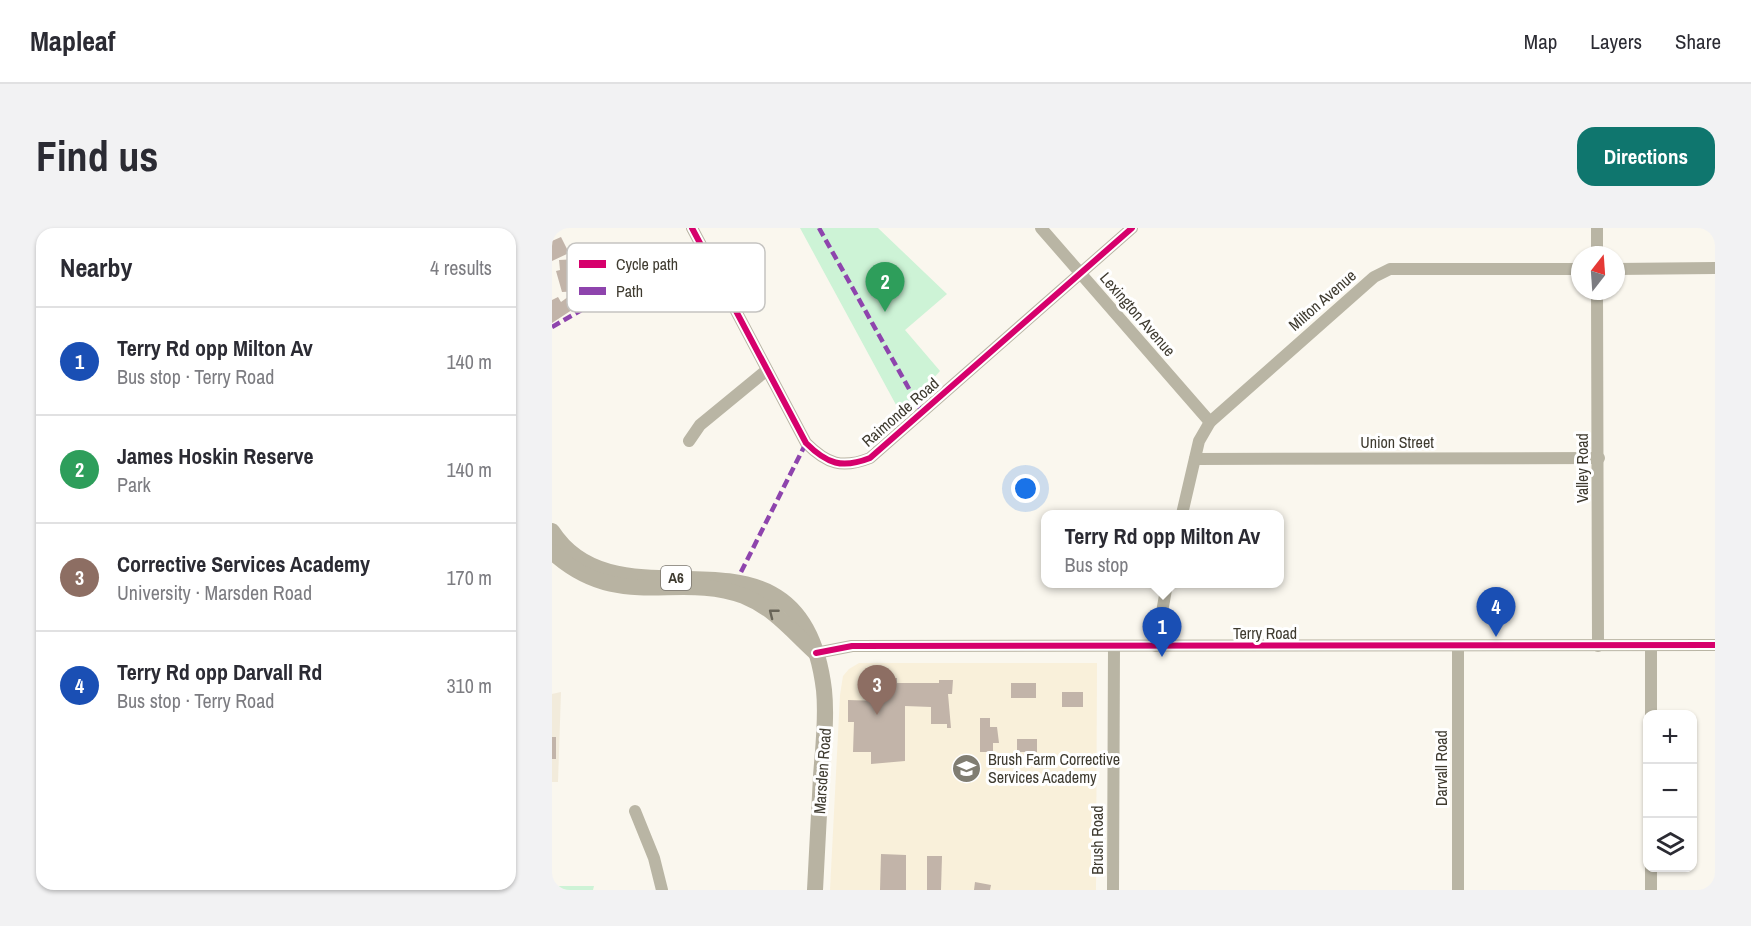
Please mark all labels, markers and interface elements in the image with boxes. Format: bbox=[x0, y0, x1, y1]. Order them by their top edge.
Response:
text: Mapleaf bbox=[30, 22, 115, 60]
text: Map bbox=[1524, 27, 1557, 56]
text: Layers bbox=[1590, 27, 1642, 56]
text: Share bbox=[1675, 27, 1721, 56]
button: Directions bbox=[1577, 127, 1715, 186]
text: Find us bbox=[36, 128, 158, 184]
legend bbox=[567, 243, 765, 312]
north arrow bbox=[1571, 246, 1625, 300]
text: Nearby bbox=[60, 250, 132, 285]
text: Cycle path bbox=[616, 253, 678, 275]
text: 4 results bbox=[430, 254, 492, 281]
pin: 2 bbox=[866, 262, 904, 312]
street label: Milton Avenue bbox=[1283, 264, 1361, 336]
street label: Lexington Avenue bbox=[1095, 267, 1181, 361]
text: Path bbox=[616, 280, 643, 302]
text: Terry Rd opp Milton Av bbox=[117, 333, 313, 363]
text: 1 bbox=[75, 348, 84, 375]
text: 140 m bbox=[446, 348, 492, 375]
text: Bus stop · Terry Road bbox=[117, 363, 274, 390]
street label: Raimonde Road bbox=[857, 372, 943, 452]
street label: Union Street bbox=[1360, 431, 1434, 453]
street label: Valley Road bbox=[1571, 433, 1593, 503]
text: James Hoskin Reserve bbox=[117, 441, 314, 471]
text: 2 bbox=[75, 456, 84, 483]
text: 140 m bbox=[446, 456, 492, 483]
text: Park bbox=[117, 471, 151, 498]
your location bbox=[1011, 474, 1040, 503]
popup bbox=[1041, 510, 1284, 588]
text: Terry Rd opp Milton Av bbox=[1065, 521, 1260, 551]
text: Corrective Services Academy bbox=[117, 549, 370, 579]
text: Bus stop bbox=[1065, 551, 1128, 578]
text: 3 bbox=[75, 564, 84, 591]
text: 170 m bbox=[446, 564, 492, 591]
road number: A6 bbox=[661, 566, 691, 590]
text: University · Marsden Road bbox=[117, 579, 312, 606]
pin: 4 bbox=[1476, 588, 1516, 637]
pin: 1 bbox=[1142, 608, 1182, 657]
one-way arrow bbox=[769, 609, 780, 620]
street label: Terry Road bbox=[1233, 622, 1297, 644]
text: Terry Rd opp Darvall Rd bbox=[117, 657, 322, 687]
pin: 3 bbox=[858, 666, 896, 715]
text: 4 bbox=[75, 672, 84, 699]
text: 310 m bbox=[446, 672, 492, 699]
text: Bus stop · Terry Road bbox=[117, 687, 274, 714]
map controls bbox=[1643, 710, 1697, 872]
button: + bbox=[1643, 710, 1697, 764]
street label: Marsden Road bbox=[808, 727, 836, 815]
street label: Darvall Road bbox=[1430, 730, 1452, 806]
place label: Brush Farm Corrective Services Academy bbox=[988, 748, 1120, 788]
school or university icon: Brush Farm Corrective Services Academy bbox=[951, 752, 983, 784]
button: − bbox=[1643, 764, 1697, 818]
street label: Brush Road bbox=[1086, 805, 1108, 875]
button: layers bbox=[1643, 818, 1697, 872]

